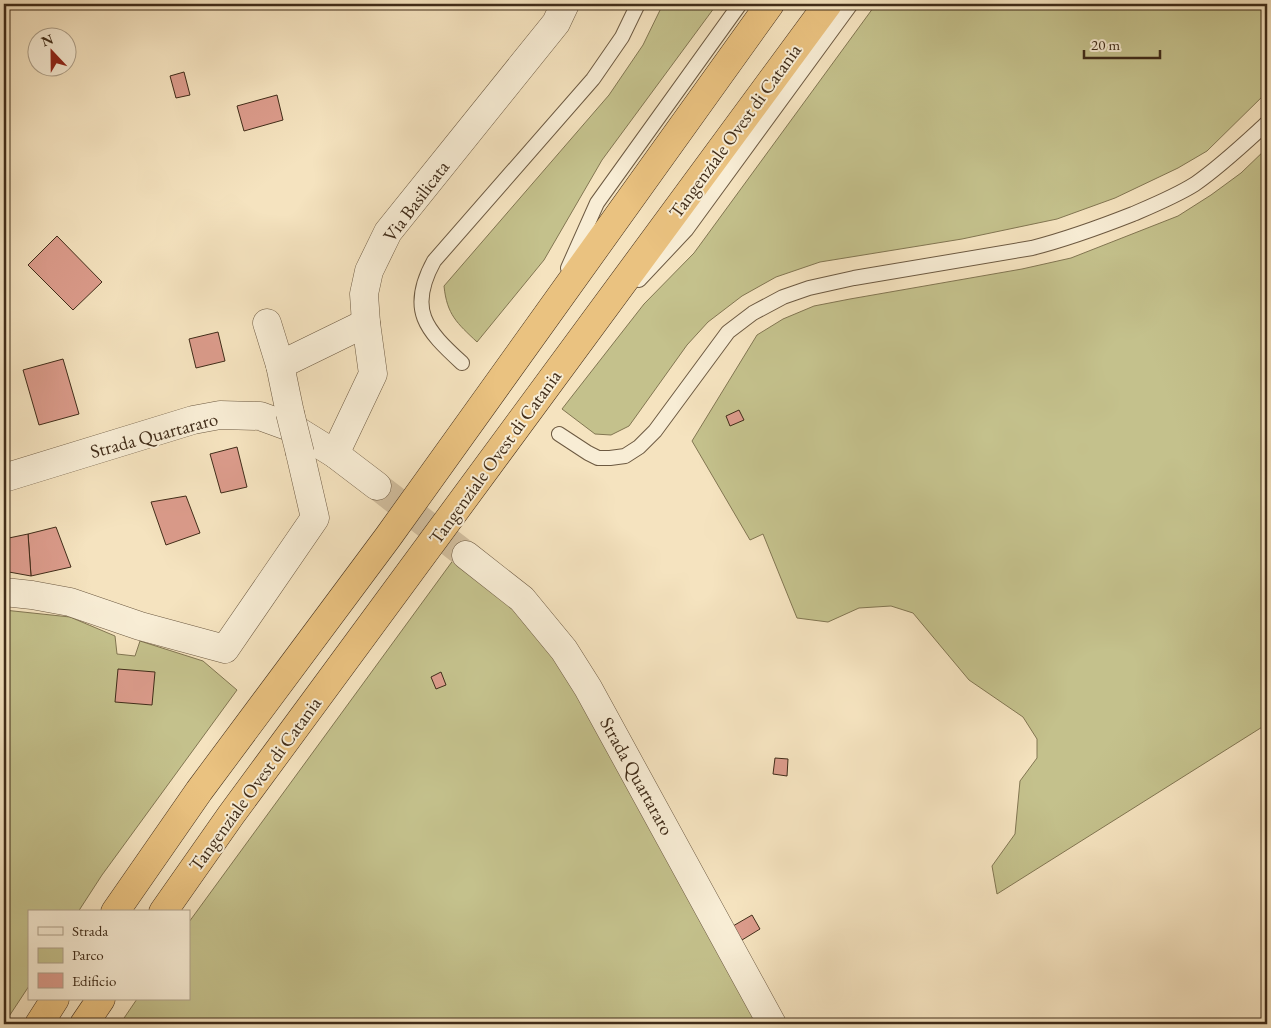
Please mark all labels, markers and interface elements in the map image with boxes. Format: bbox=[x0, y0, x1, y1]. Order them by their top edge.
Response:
north arrow bbox=[28, 28, 78, 78]
scale bar bbox=[1084, 28, 1160, 60]
text: N bbox=[39, 29, 56, 50]
text: 20 m bbox=[1091, 35, 1120, 54]
street label: Tangenziale Ovest di Catania bbox=[663, 38, 807, 223]
street label: Via Basilicata bbox=[377, 155, 455, 247]
street label: Tangenziale Ovest di Catania bbox=[423, 364, 567, 549]
street label: Strada Quartararo bbox=[87, 406, 221, 464]
street label: Tangenziale Ovest di Catania bbox=[183, 691, 327, 876]
street label: Strada Quartararo bbox=[594, 712, 680, 840]
legend bbox=[28, 910, 190, 1000]
text: Strada bbox=[72, 921, 108, 940]
text: Parco bbox=[72, 945, 104, 964]
text: Edificio bbox=[72, 971, 116, 990]

